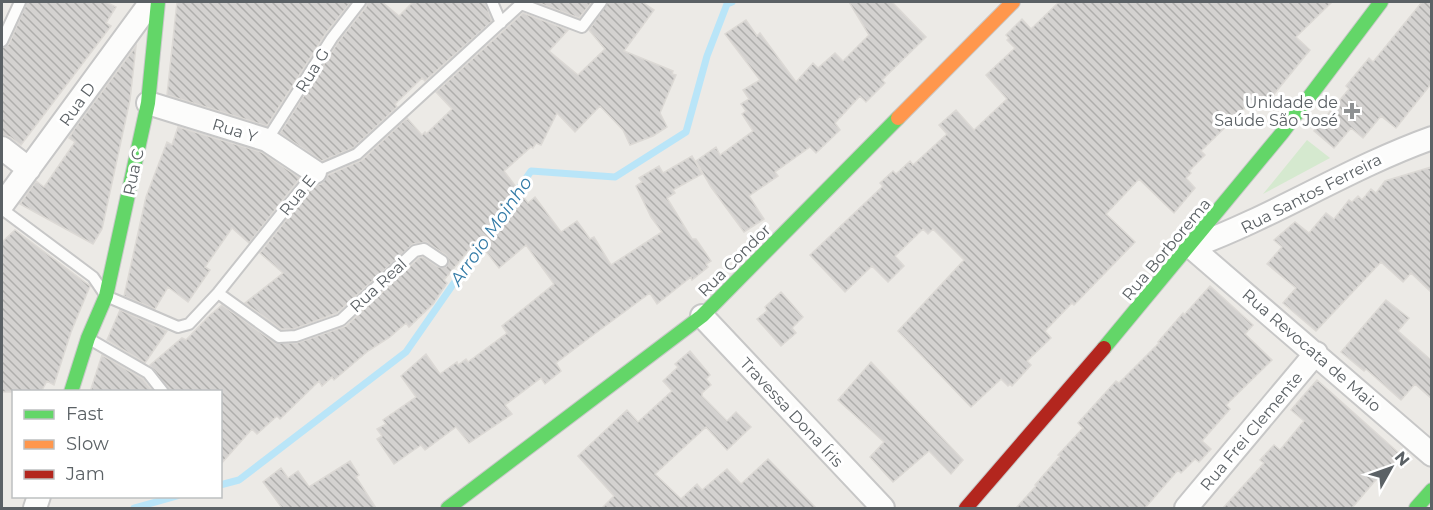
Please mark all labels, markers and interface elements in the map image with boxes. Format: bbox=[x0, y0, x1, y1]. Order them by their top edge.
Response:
street label: Rua G bbox=[292, 45, 333, 96]
street label: Rua D bbox=[55, 79, 100, 130]
place label: Unidade de Saúde São José bbox=[1214, 93, 1338, 130]
marker: Unidade de Saúde São José bbox=[1343, 102, 1361, 120]
street label: Rua Y bbox=[210, 115, 260, 147]
street label: Rua C bbox=[119, 147, 148, 197]
street label: Rua Santos Ferreira bbox=[1238, 150, 1385, 237]
street label: Rua E bbox=[275, 171, 319, 219]
water label: Arroio Moinho bbox=[445, 172, 537, 291]
street label: Rua Borborema bbox=[1118, 194, 1215, 304]
street label: Rua Condor bbox=[694, 220, 775, 301]
street label: Rua Real bbox=[346, 254, 411, 316]
street label: Rua Revocata de Maio bbox=[1238, 285, 1385, 416]
street label: Travessa Dona Íris bbox=[736, 354, 847, 471]
street label: Rua Frei Clemente bbox=[1196, 368, 1307, 494]
legend bbox=[12, 390, 222, 498]
text: Fast bbox=[66, 403, 104, 425]
text: Slow bbox=[66, 433, 109, 455]
north arrow bbox=[1361, 438, 1421, 498]
text: N bbox=[1391, 448, 1414, 470]
text: Jam bbox=[65, 463, 105, 485]

